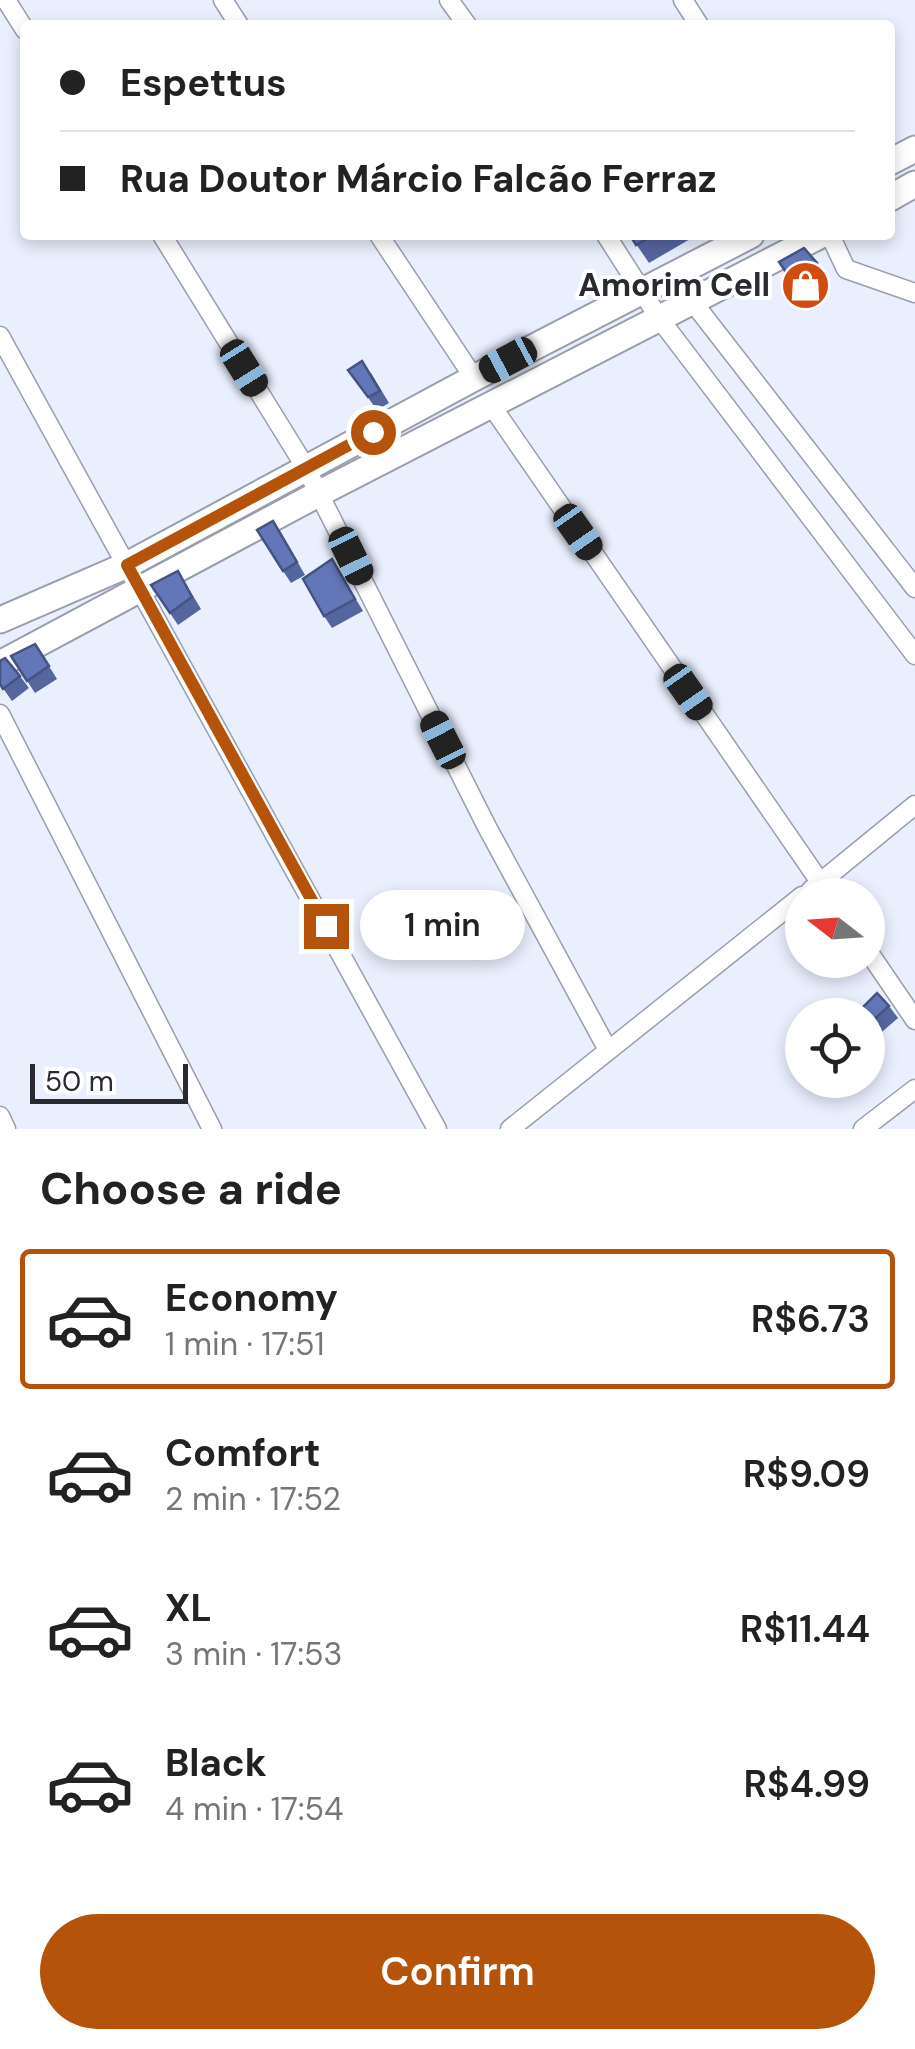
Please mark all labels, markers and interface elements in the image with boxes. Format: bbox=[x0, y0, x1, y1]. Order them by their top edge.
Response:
text: Espettus bbox=[120, 58, 286, 108]
text: Rua Doutor Márcio Falcão Ferraz bbox=[120, 154, 717, 204]
shop icon: Amorim Cell bbox=[779, 259, 831, 311]
place label: Amorim Cell bbox=[578, 264, 770, 306]
car bbox=[474, 333, 542, 387]
car bbox=[215, 335, 273, 401]
route start bbox=[351, 410, 396, 455]
car bbox=[549, 499, 607, 565]
car bbox=[324, 522, 378, 590]
car bbox=[659, 659, 717, 725]
car bbox=[416, 706, 470, 774]
north arrow bbox=[785, 878, 885, 978]
map controls bbox=[785, 878, 885, 1098]
callout: 1 min bbox=[361, 891, 526, 961]
route end bbox=[304, 904, 349, 949]
text: 1 min bbox=[404, 904, 481, 946]
button: locate bbox=[785, 998, 885, 1098]
scale bar bbox=[30, 1059, 188, 1104]
text: 50 m bbox=[45, 1063, 114, 1100]
text: Choose a ride bbox=[40, 1159, 342, 1218]
text: Economy bbox=[165, 1273, 338, 1323]
icon: car bbox=[45, 1274, 135, 1364]
text: R$6.73 bbox=[751, 1294, 870, 1344]
text: 1 min · 17:51 bbox=[165, 1323, 324, 1365]
text: Comfort bbox=[165, 1428, 321, 1478]
icon: car bbox=[45, 1429, 135, 1519]
text: R$9.09 bbox=[743, 1449, 870, 1499]
text: 2 min · 17:52 bbox=[165, 1478, 341, 1520]
text: XL bbox=[165, 1583, 212, 1633]
icon: car bbox=[45, 1584, 135, 1674]
text: R$11.44 bbox=[740, 1604, 870, 1654]
text: 3 min · 17:53 bbox=[165, 1633, 342, 1675]
text: Black bbox=[165, 1738, 267, 1788]
icon: car bbox=[45, 1739, 135, 1829]
text: R$4.99 bbox=[744, 1759, 870, 1809]
text: 4 min · 17:54 bbox=[165, 1788, 343, 1830]
button: Confirm bbox=[40, 1914, 875, 2029]

